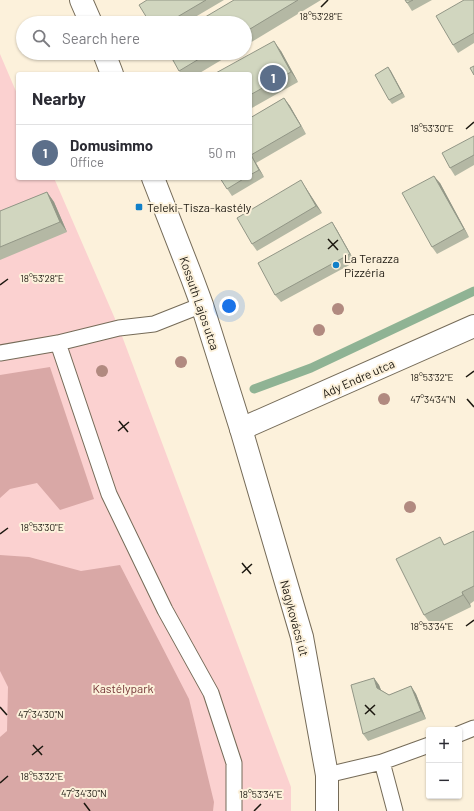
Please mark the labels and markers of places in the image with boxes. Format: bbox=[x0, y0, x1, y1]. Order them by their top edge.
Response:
pin: 1 bbox=[260, 63, 286, 93]
place label: Teleki–Tisza-kastély bbox=[147, 200, 252, 214]
marker: Teleki–Tisza-kastély bbox=[134, 202, 144, 212]
place label: La Terazza Pizzéria bbox=[344, 251, 399, 279]
marker: La Terazza Pizzéria bbox=[331, 260, 341, 270]

